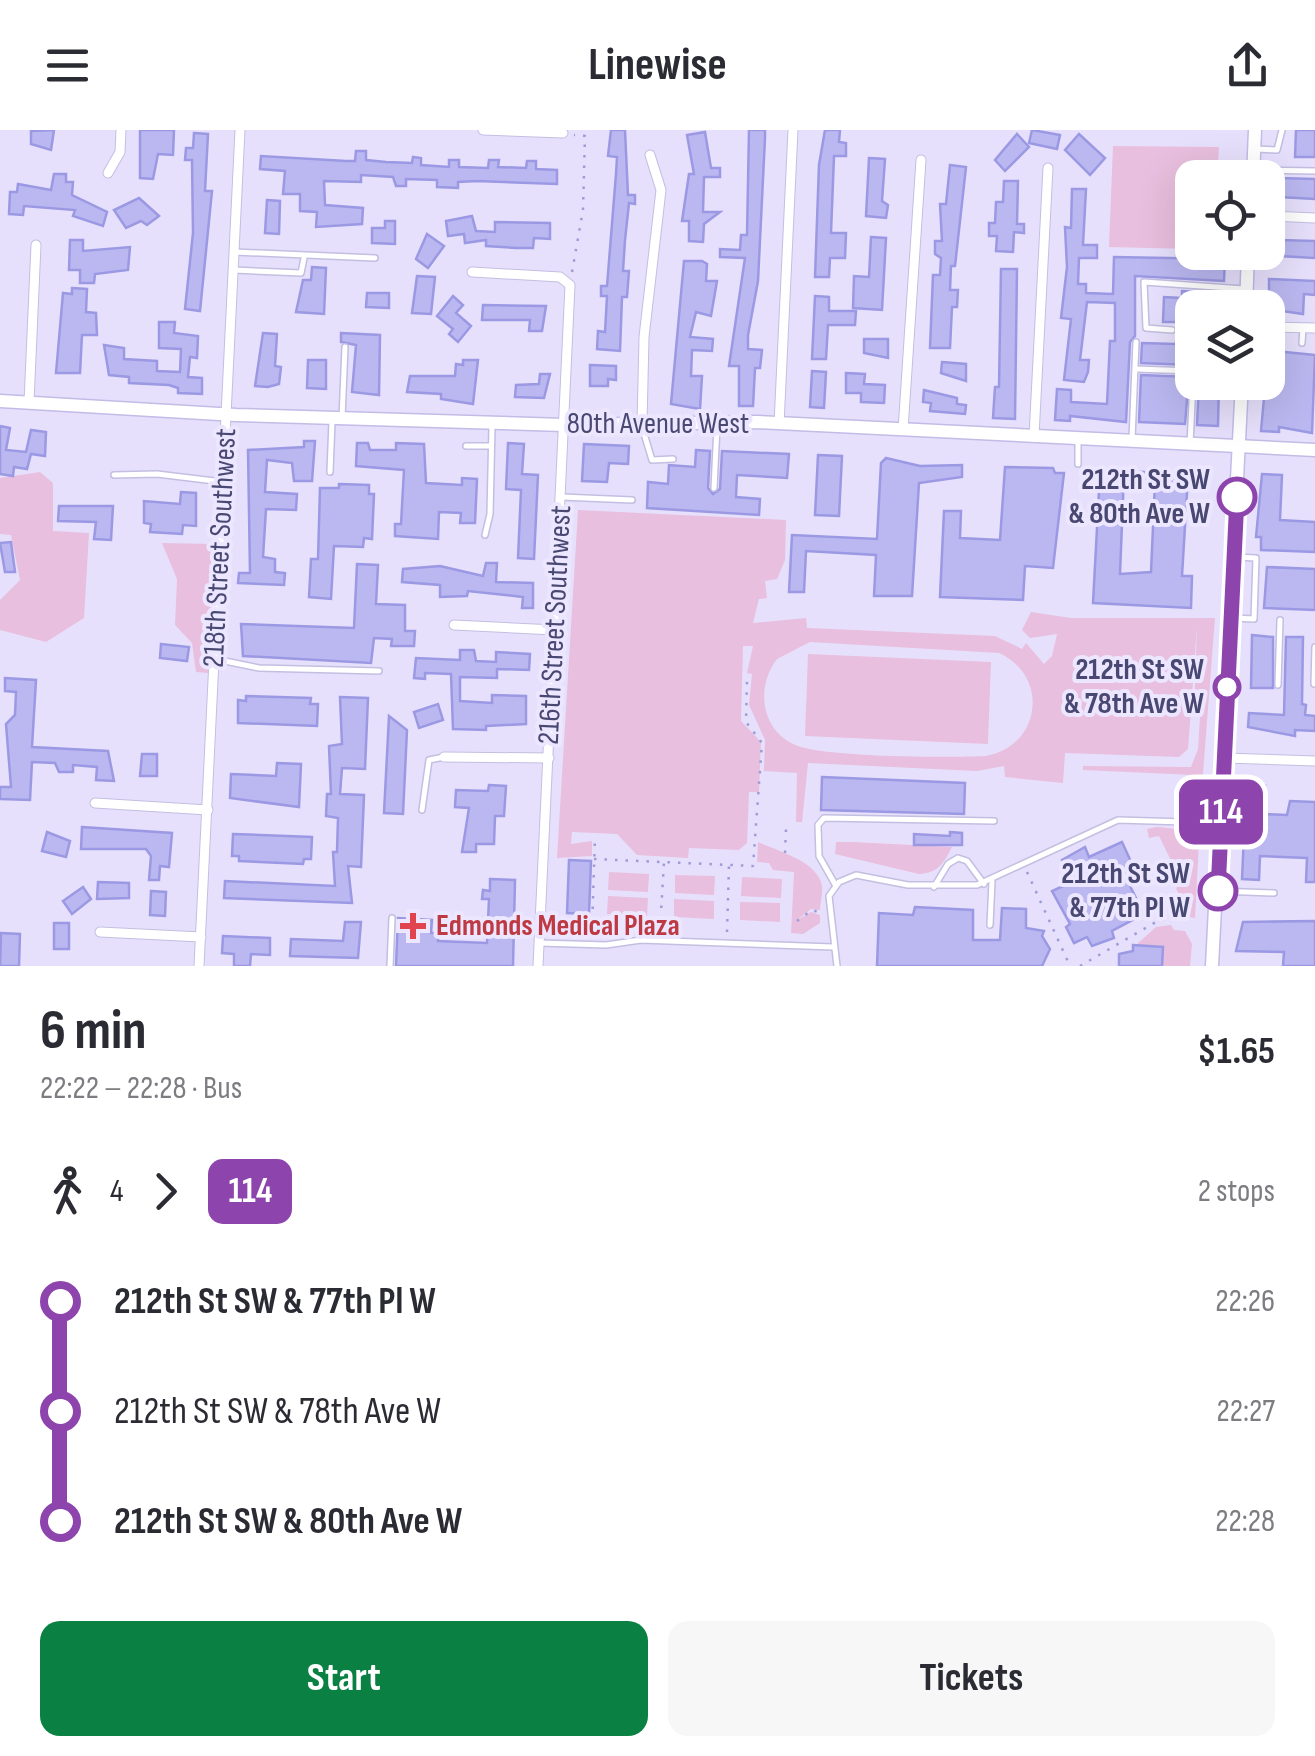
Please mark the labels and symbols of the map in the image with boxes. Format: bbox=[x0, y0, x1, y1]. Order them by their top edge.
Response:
street label: 80th Avenue West bbox=[567, 406, 749, 442]
street label: 218th Street Southwest bbox=[196, 428, 244, 668]
place label: 212th St SW & 80th Ave W bbox=[1069, 462, 1210, 532]
marker: 212th St SW & 80th Ave W bbox=[1218, 478, 1256, 516]
street label: 216th Street Southwest bbox=[531, 505, 579, 745]
place label: 212th St SW & 78th Ave W bbox=[1064, 652, 1204, 722]
marker: 212th St SW & 78th Ave W bbox=[1214, 674, 1240, 700]
line badge: 114 bbox=[1164, 780, 1278, 844]
place label: 212th St SW & 77th Pl W bbox=[1061, 856, 1190, 926]
marker: 212th St SW & 77th Pl W bbox=[1199, 872, 1237, 910]
place label: Edmonds Medical Plaza bbox=[436, 908, 680, 944]
marker: Edmonds Medical Plaza bbox=[400, 913, 426, 939]

